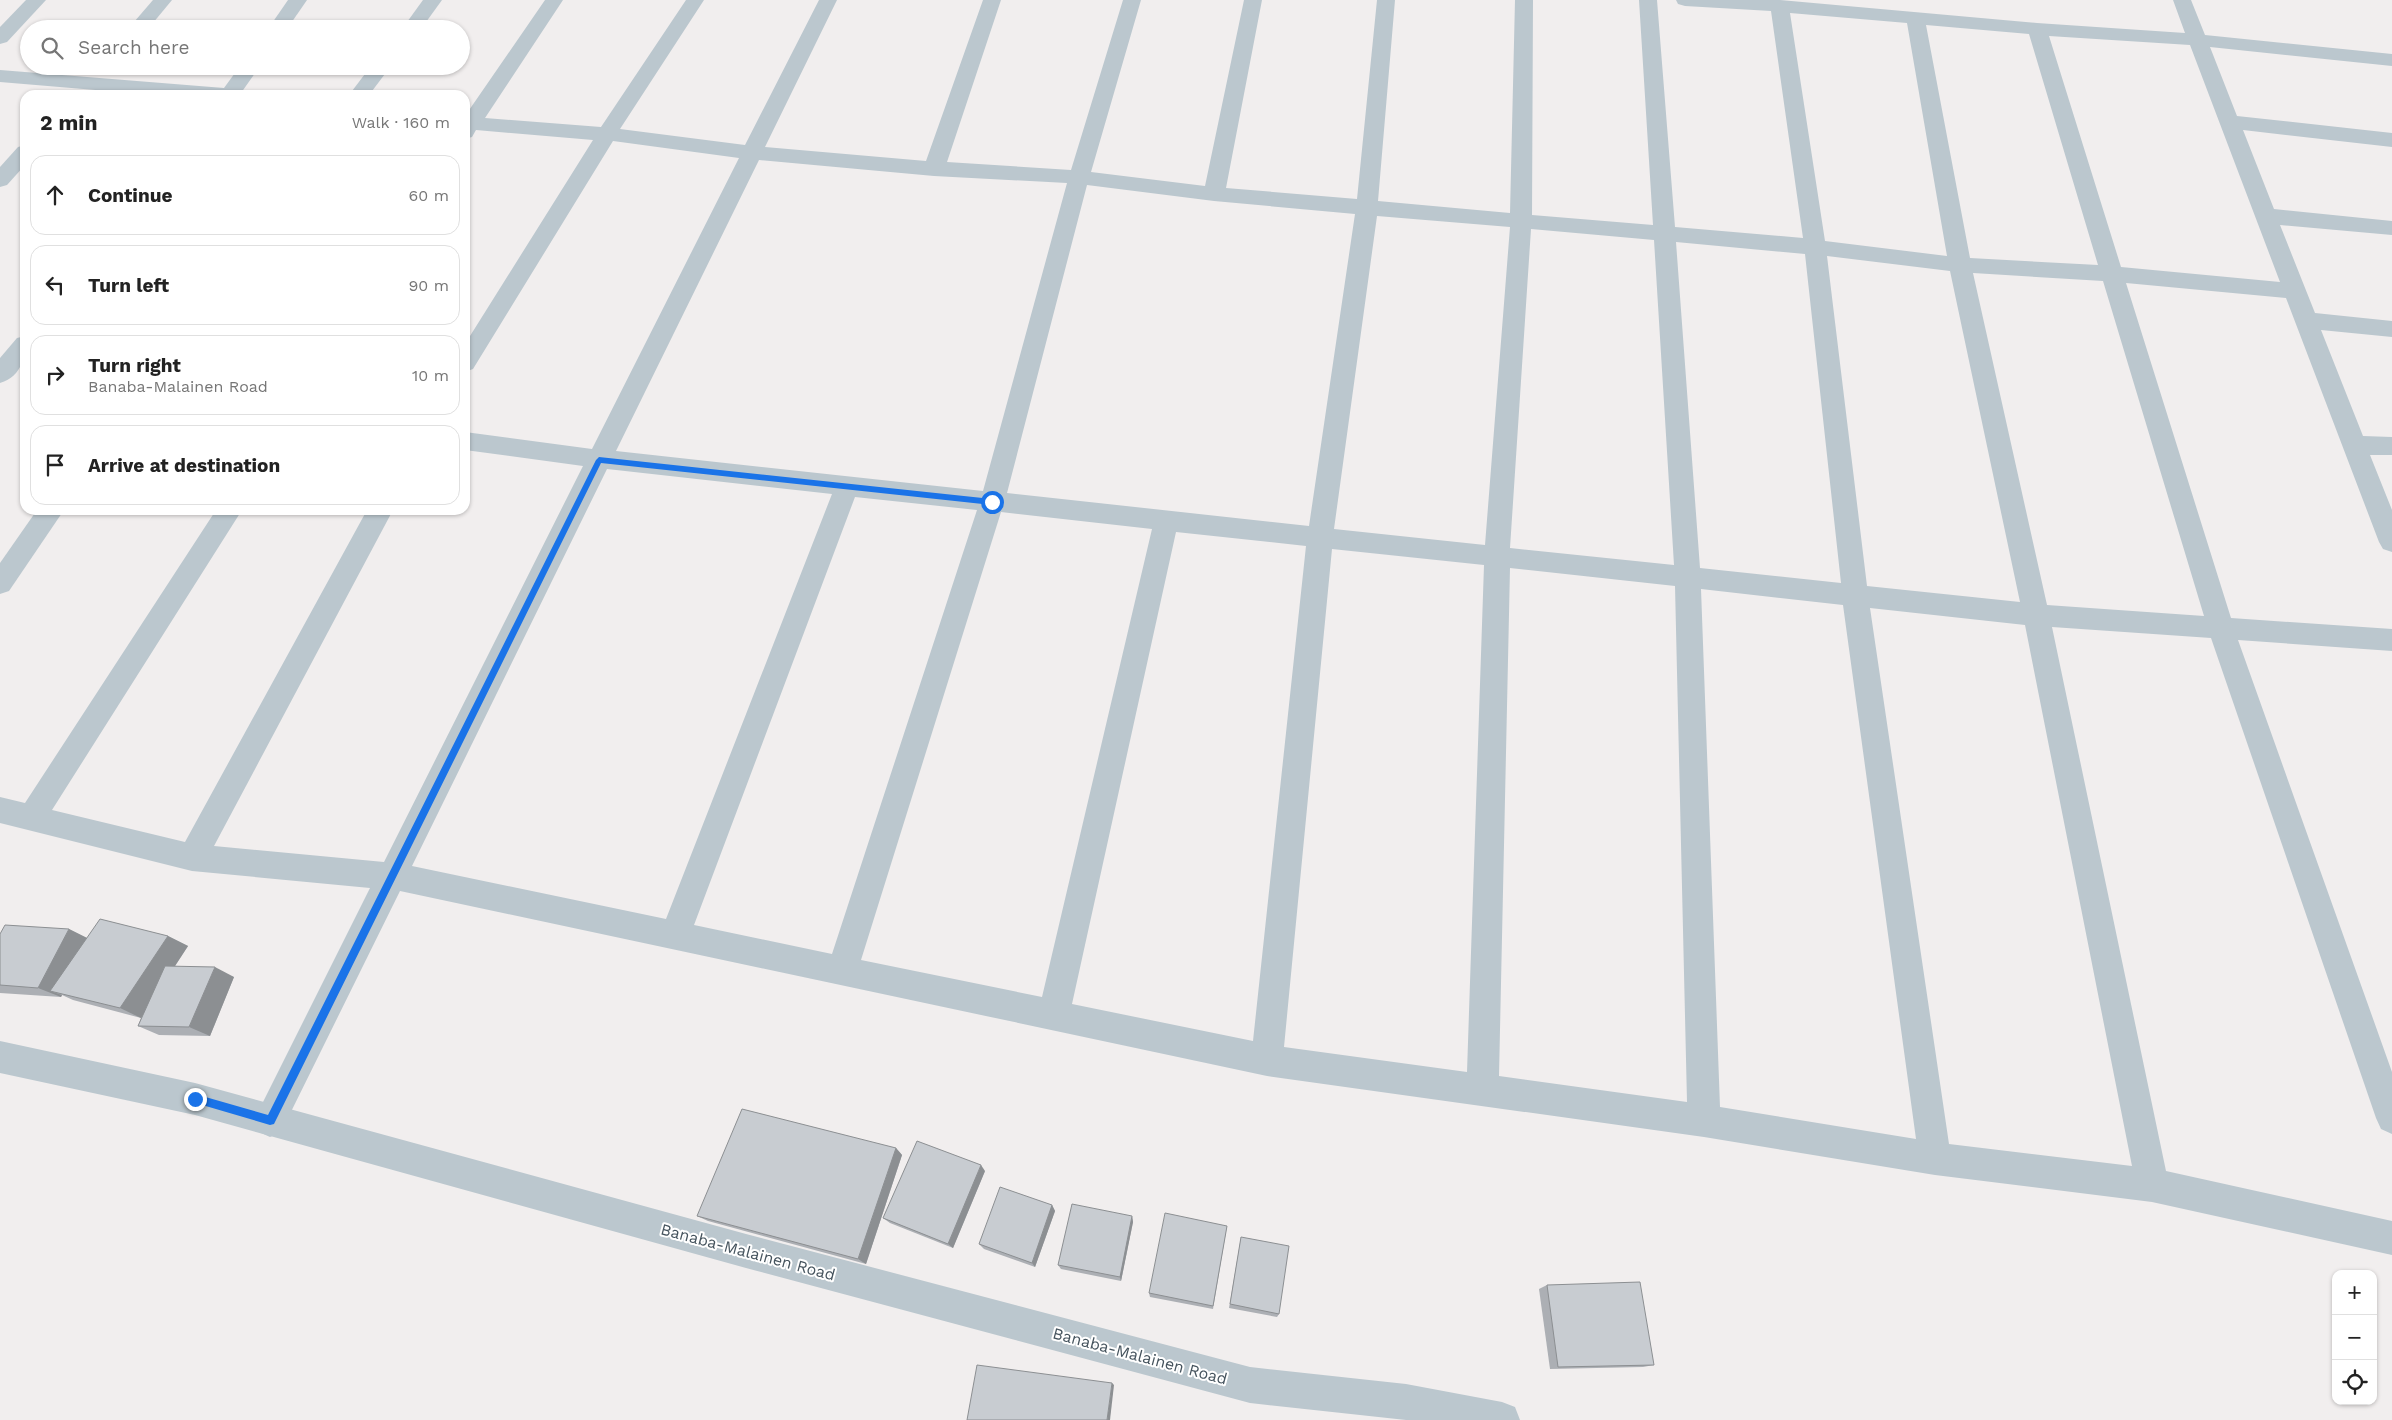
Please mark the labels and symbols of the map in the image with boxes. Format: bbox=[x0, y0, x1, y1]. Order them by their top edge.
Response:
route start bbox=[981, 491, 1004, 514]
route end bbox=[184, 1088, 207, 1111]
street label: Banaba-Malainen Road bbox=[659, 1220, 837, 1284]
street label: Banaba-Malainen Road bbox=[1051, 1324, 1229, 1388]

